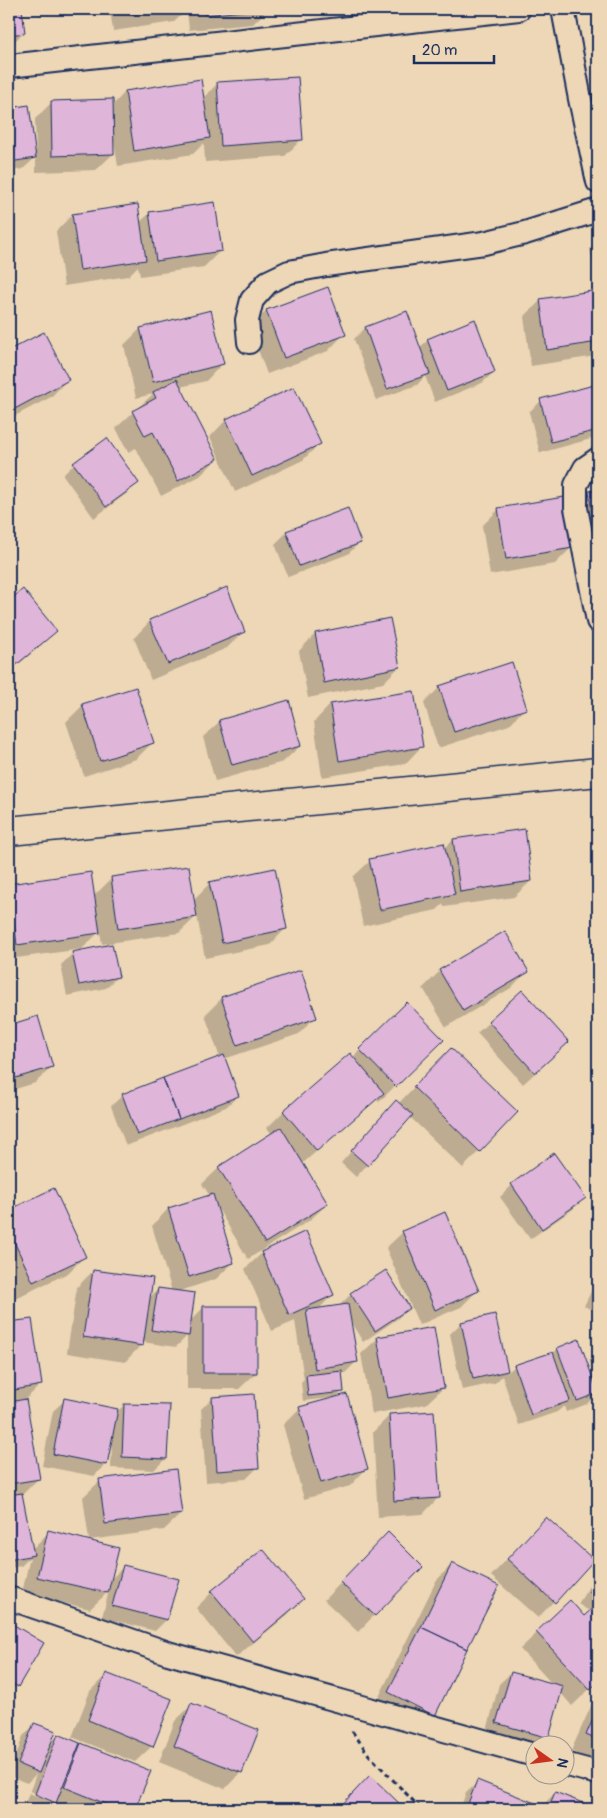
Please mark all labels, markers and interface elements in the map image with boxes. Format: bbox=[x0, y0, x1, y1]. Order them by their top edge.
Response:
scale bar bbox=[414, 32, 494, 64]
text: 20 m bbox=[422, 41, 457, 60]
north arrow bbox=[524, 1736, 574, 1786]
text: N bbox=[553, 1756, 572, 1770]

